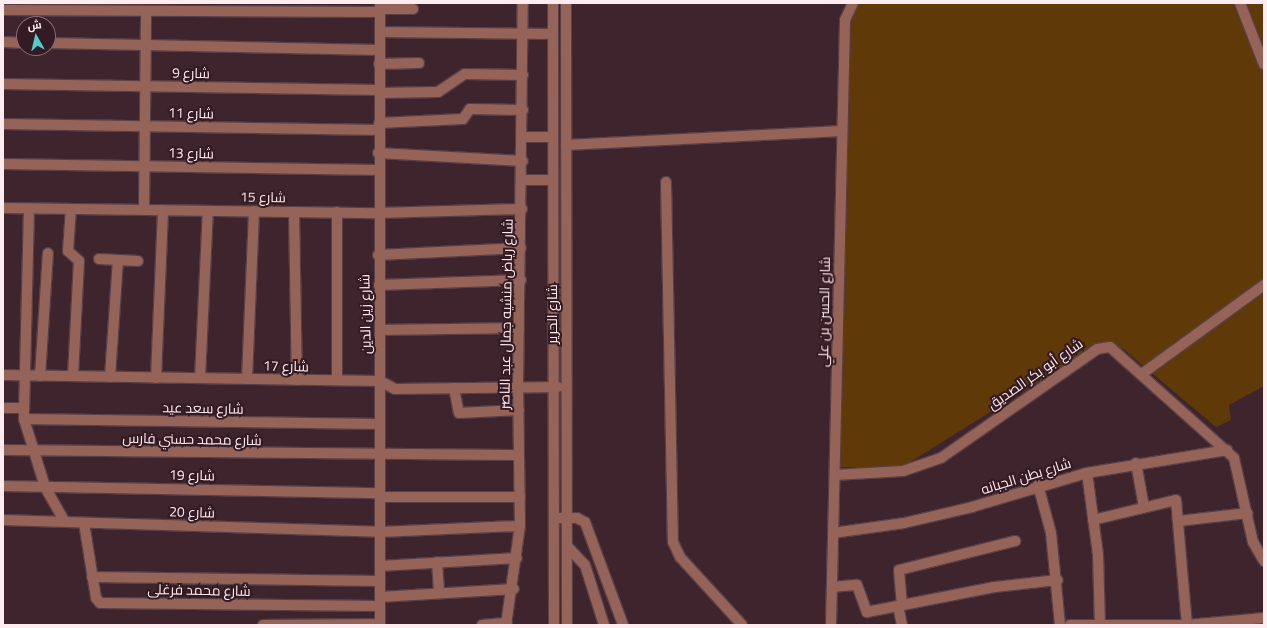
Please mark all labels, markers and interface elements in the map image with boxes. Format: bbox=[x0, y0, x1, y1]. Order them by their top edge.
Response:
north arrow bbox=[16, 16, 56, 56]
text: ش bbox=[26, 16, 43, 34]
street label: شارع 9 bbox=[172, 64, 210, 82]
street label: شارع 11 bbox=[168, 104, 214, 122]
street label: شارع 13 bbox=[168, 144, 214, 162]
street label: شارع 15 bbox=[240, 188, 286, 206]
street label: شارع رياض منشيه جمال عبد الناصر bbox=[496, 218, 516, 410]
street label: شارع الحسن بن علي bbox=[815, 257, 833, 367]
street label: شارع زين الدين bbox=[356, 274, 374, 354]
street label: شارع الحرير bbox=[544, 284, 560, 344]
street label: شارع أبو بكر الصديق bbox=[984, 335, 1086, 413]
street label: شارع 17 bbox=[263, 357, 309, 375]
street label: شارع سعد عيد bbox=[162, 399, 244, 417]
street label: شارع محمد حسني فارس bbox=[122, 429, 262, 449]
street label: شارع بطن الجبانه bbox=[979, 454, 1073, 498]
street label: شارع 19 bbox=[169, 466, 215, 484]
street label: شارع 20 bbox=[169, 503, 215, 521]
street label: شارع محمد فرغلى bbox=[147, 581, 251, 599]

